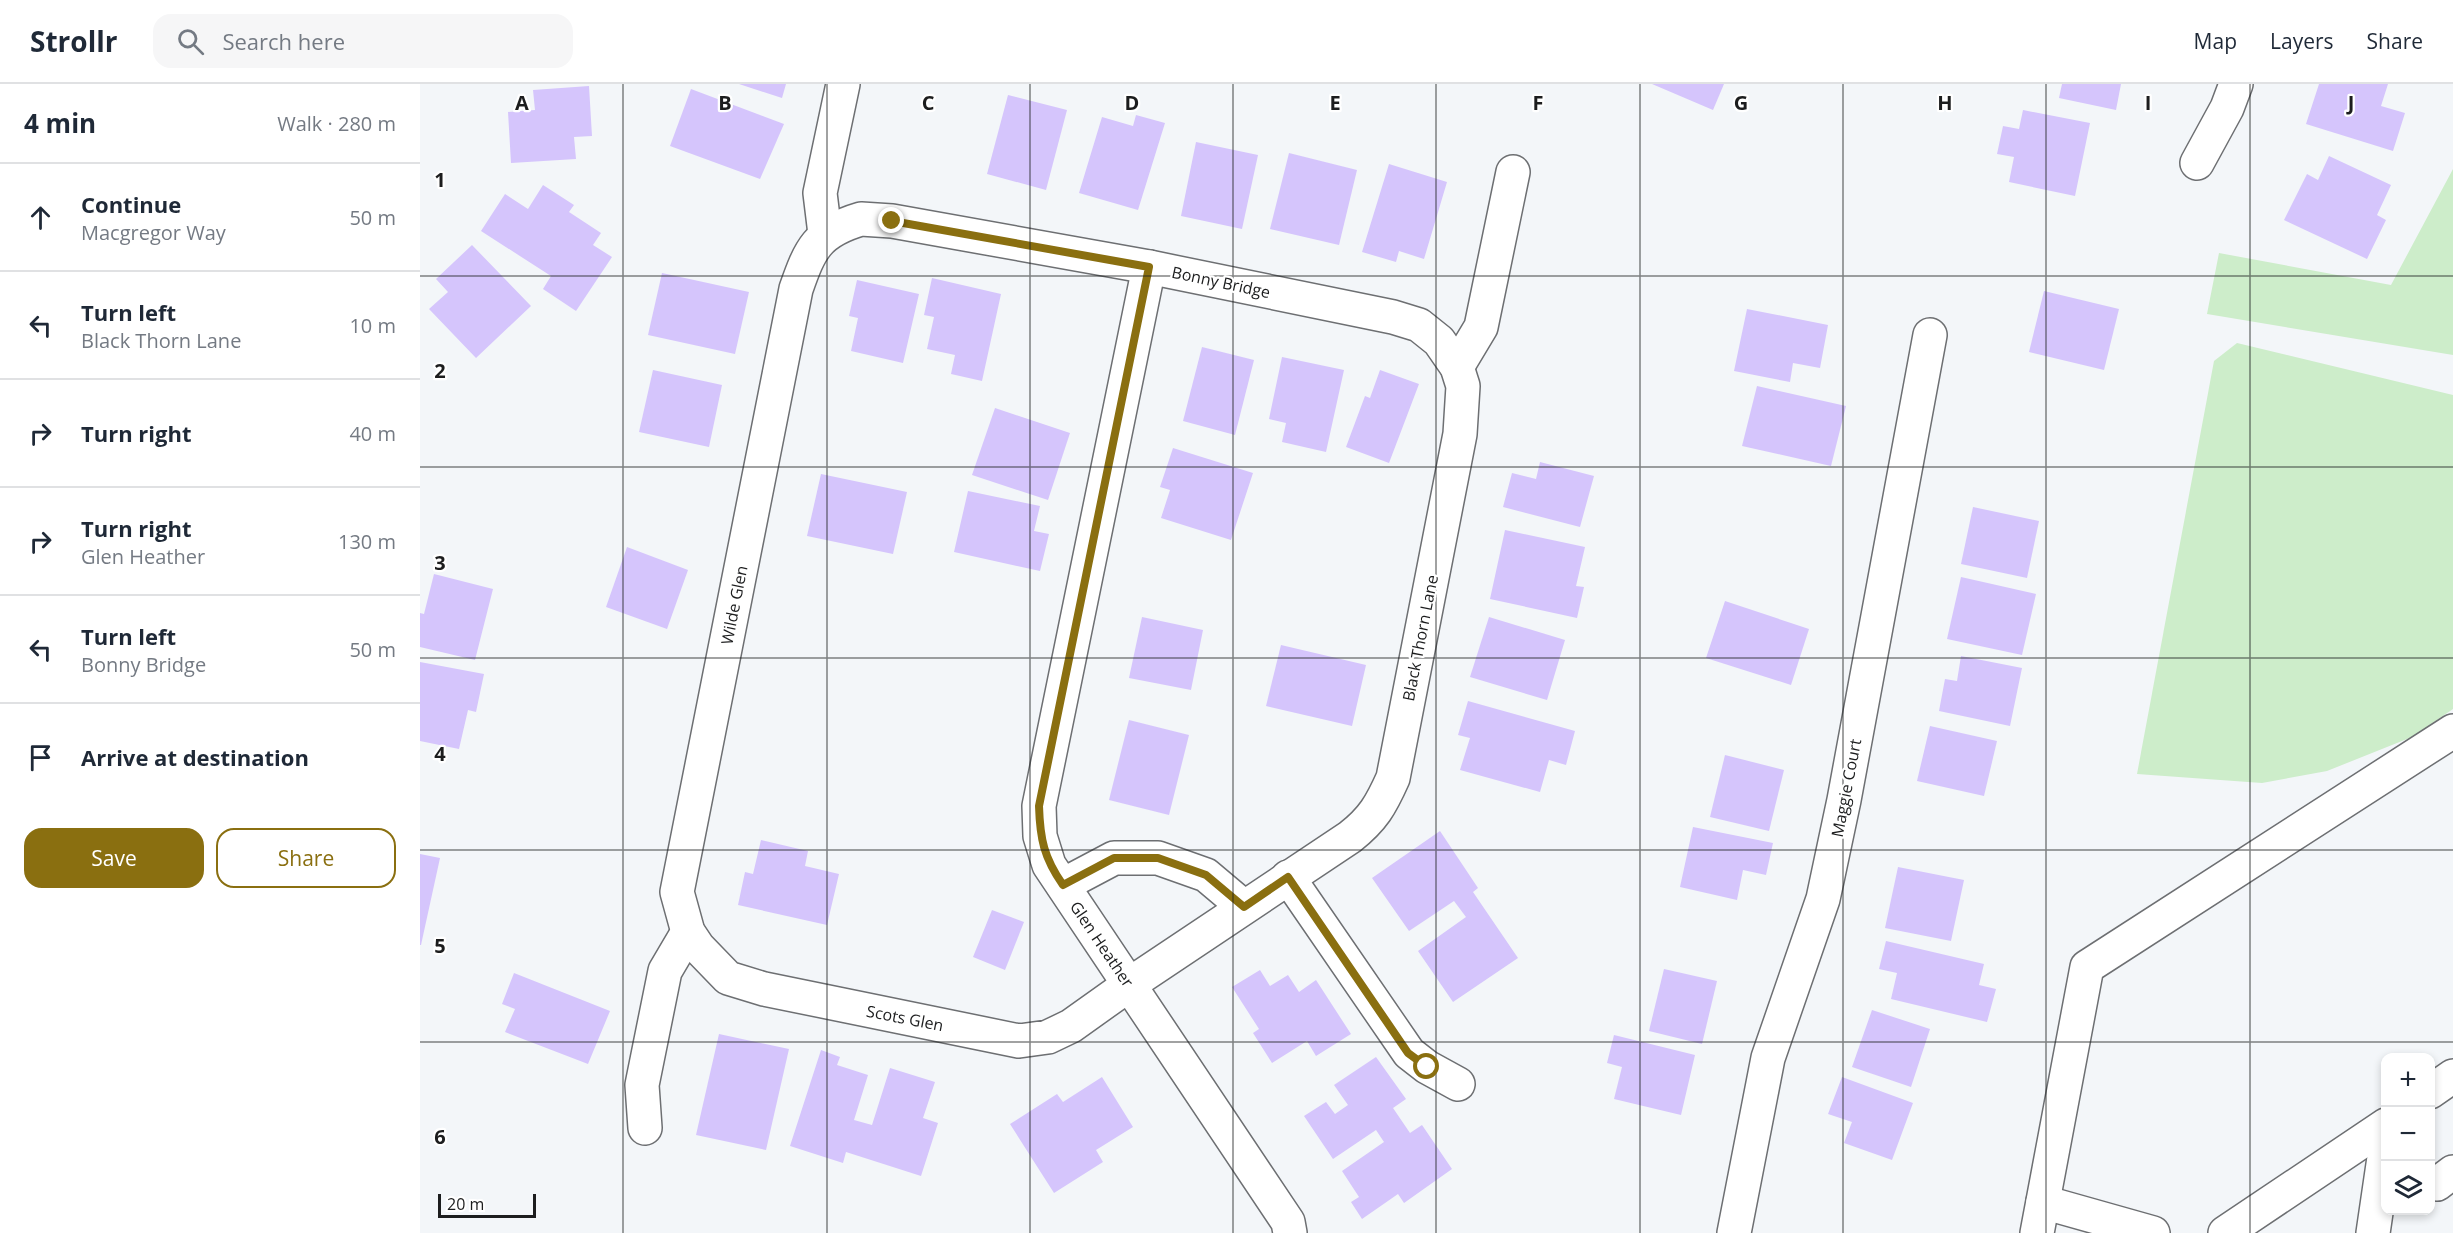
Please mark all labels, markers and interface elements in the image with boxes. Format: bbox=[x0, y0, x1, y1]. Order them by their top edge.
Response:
search box bbox=[153, 14, 573, 68]
text: Strollr bbox=[30, 22, 117, 60]
icon: search bbox=[174, 25, 207, 58]
text: Search here bbox=[222, 26, 345, 56]
text: Map bbox=[2194, 27, 2237, 55]
text: Layers bbox=[2270, 27, 2334, 55]
text: Share bbox=[2367, 27, 2423, 55]
text: A bbox=[515, 89, 529, 116]
text: B bbox=[718, 89, 732, 116]
text: C bbox=[922, 89, 935, 116]
text: D bbox=[1125, 89, 1139, 116]
text: E bbox=[1329, 89, 1341, 116]
text: F bbox=[1533, 89, 1543, 116]
text: G bbox=[1734, 89, 1748, 116]
text: H bbox=[1937, 89, 1953, 116]
text: I bbox=[2145, 89, 2151, 116]
text: J bbox=[2346, 89, 2354, 116]
text: 4 min bbox=[24, 105, 96, 141]
text: Walk · 280 m bbox=[277, 110, 396, 137]
text: 1 bbox=[434, 166, 446, 193]
text: Continue bbox=[81, 189, 181, 219]
icon: ahead bbox=[24, 201, 57, 234]
text: 50 m bbox=[349, 204, 396, 231]
route end bbox=[878, 207, 904, 233]
text: Macgregor Way bbox=[81, 219, 226, 246]
street label: Bonny Bridge bbox=[1170, 261, 1272, 303]
text: Turn left bbox=[81, 297, 176, 327]
icon: left bbox=[24, 309, 57, 342]
text: 10 m bbox=[349, 312, 396, 339]
text: Black Thorn Lane bbox=[81, 327, 241, 354]
text: 2 bbox=[434, 357, 446, 384]
icon: right bbox=[24, 417, 57, 450]
text: Turn right bbox=[81, 418, 192, 448]
text: 40 m bbox=[349, 420, 396, 447]
text: Turn right bbox=[81, 513, 192, 543]
icon: right bbox=[24, 525, 57, 558]
text: 130 m bbox=[338, 528, 396, 555]
text: Glen Heather bbox=[81, 543, 205, 570]
text: 3 bbox=[434, 549, 446, 576]
street label: Wilde Glen bbox=[716, 564, 752, 646]
street label: Black Thorn Lane bbox=[1397, 573, 1443, 703]
text: Turn left bbox=[81, 621, 176, 651]
icon: left bbox=[24, 633, 57, 666]
text: 50 m bbox=[349, 636, 396, 663]
text: Bonny Bridge bbox=[81, 651, 206, 678]
street label: Maggie Court bbox=[1826, 737, 1866, 839]
text: 4 bbox=[434, 740, 446, 767]
icon: arrive bbox=[24, 741, 57, 774]
text: Arrive at destination bbox=[81, 742, 309, 772]
button: Save bbox=[24, 828, 204, 888]
button: Share bbox=[216, 828, 396, 888]
street label: Glen Heather bbox=[1065, 897, 1139, 992]
text: 5 bbox=[434, 932, 446, 959]
street label: Scots Glen bbox=[865, 1000, 945, 1036]
route start bbox=[1413, 1053, 1439, 1079]
map controls bbox=[2381, 1053, 2435, 1215]
button: + bbox=[2381, 1053, 2435, 1107]
button: − bbox=[2381, 1107, 2435, 1161]
text: 6 bbox=[434, 1123, 446, 1150]
button: layers bbox=[2381, 1161, 2435, 1215]
scale bar bbox=[438, 1191, 536, 1218]
text: 20 m bbox=[447, 1193, 484, 1215]

